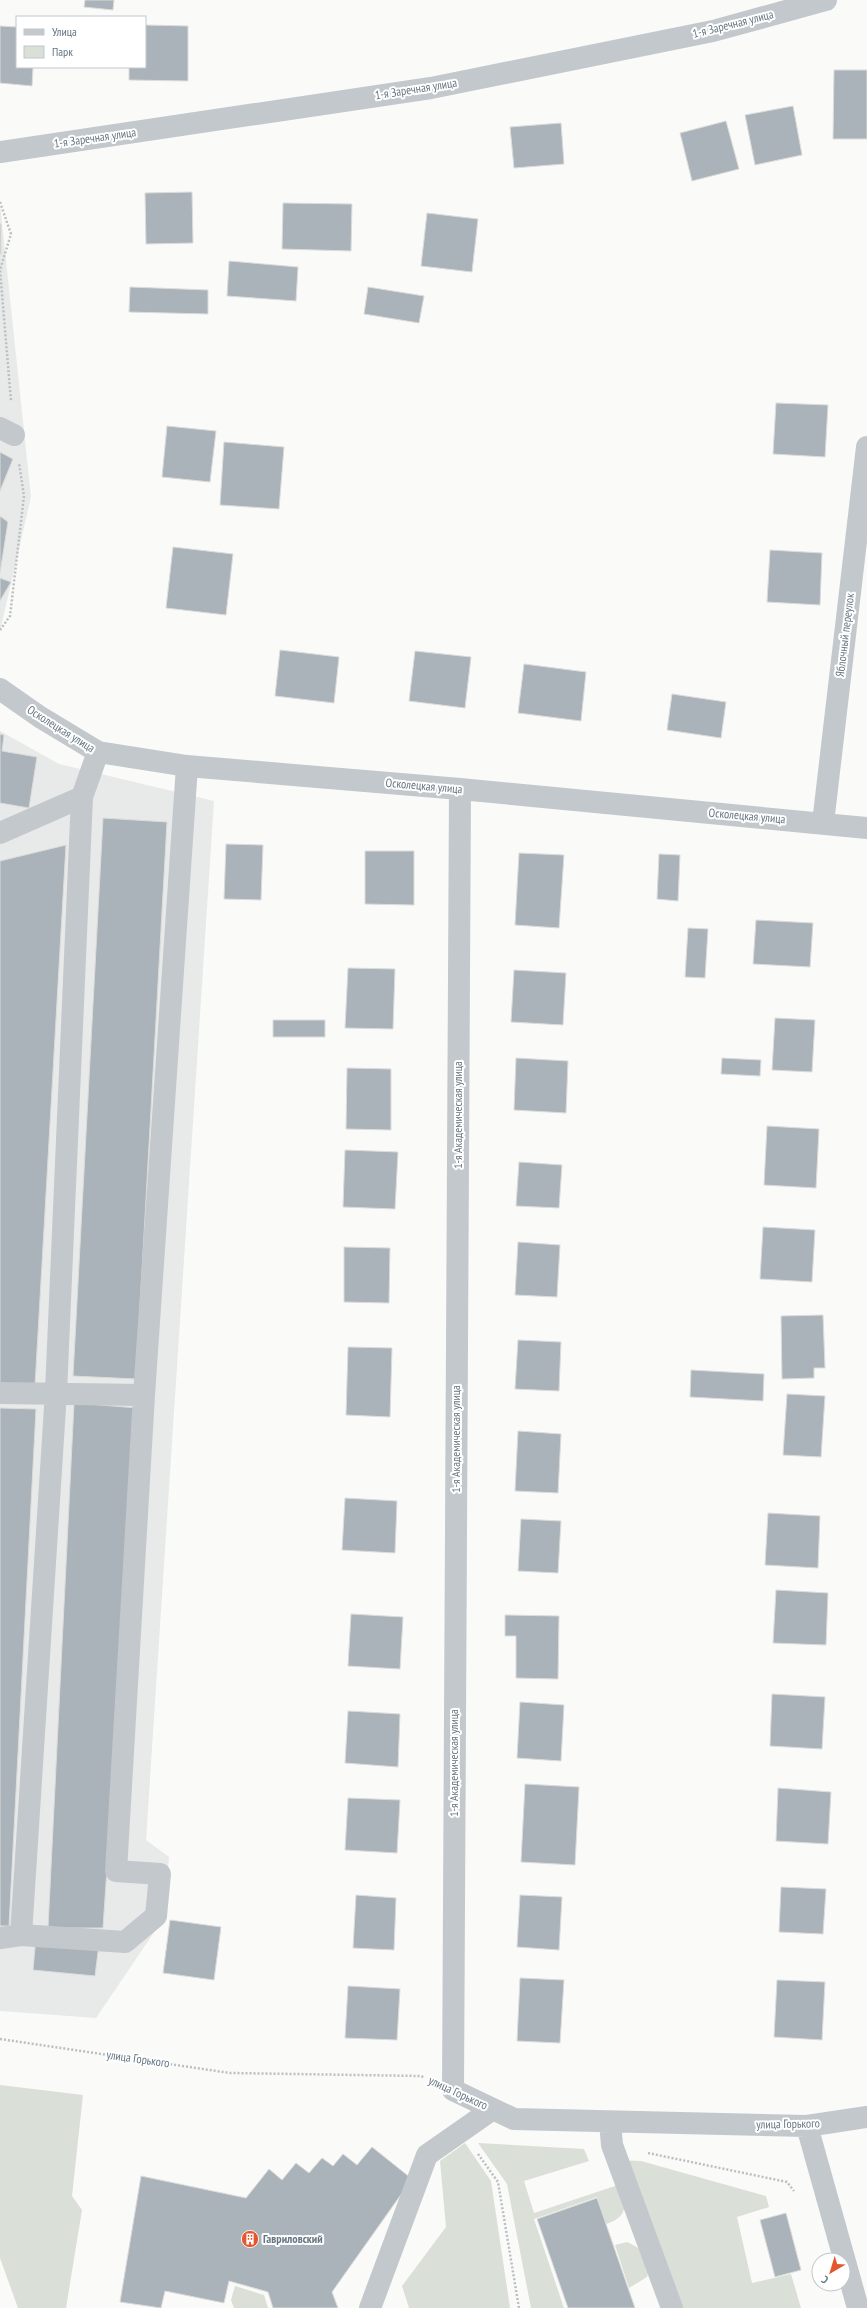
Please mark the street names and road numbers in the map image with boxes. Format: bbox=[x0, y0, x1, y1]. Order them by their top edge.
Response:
street label: 1-я Заречная улица bbox=[691, 6, 775, 41]
street label: 1-я Заречная улица bbox=[374, 75, 458, 102]
street label: 1-я Заречная улица bbox=[53, 124, 137, 151]
street label: Яблочный переулок bbox=[832, 592, 857, 678]
street label: Осколецкая улица bbox=[25, 702, 98, 755]
street label: Осколецкая улица bbox=[385, 775, 463, 796]
street label: Осколецкая улица bbox=[708, 805, 786, 826]
street label: 1-я Академическая улица bbox=[450, 1061, 465, 1169]
street label: 1-я Академическая улица bbox=[448, 1385, 463, 1493]
street label: 1-я Академическая улица bbox=[446, 1709, 461, 1817]
street label: улица Горького bbox=[106, 2047, 171, 2070]
street label: улица Горького bbox=[426, 2072, 490, 2113]
street label: улица Горького bbox=[756, 2115, 820, 2132]

